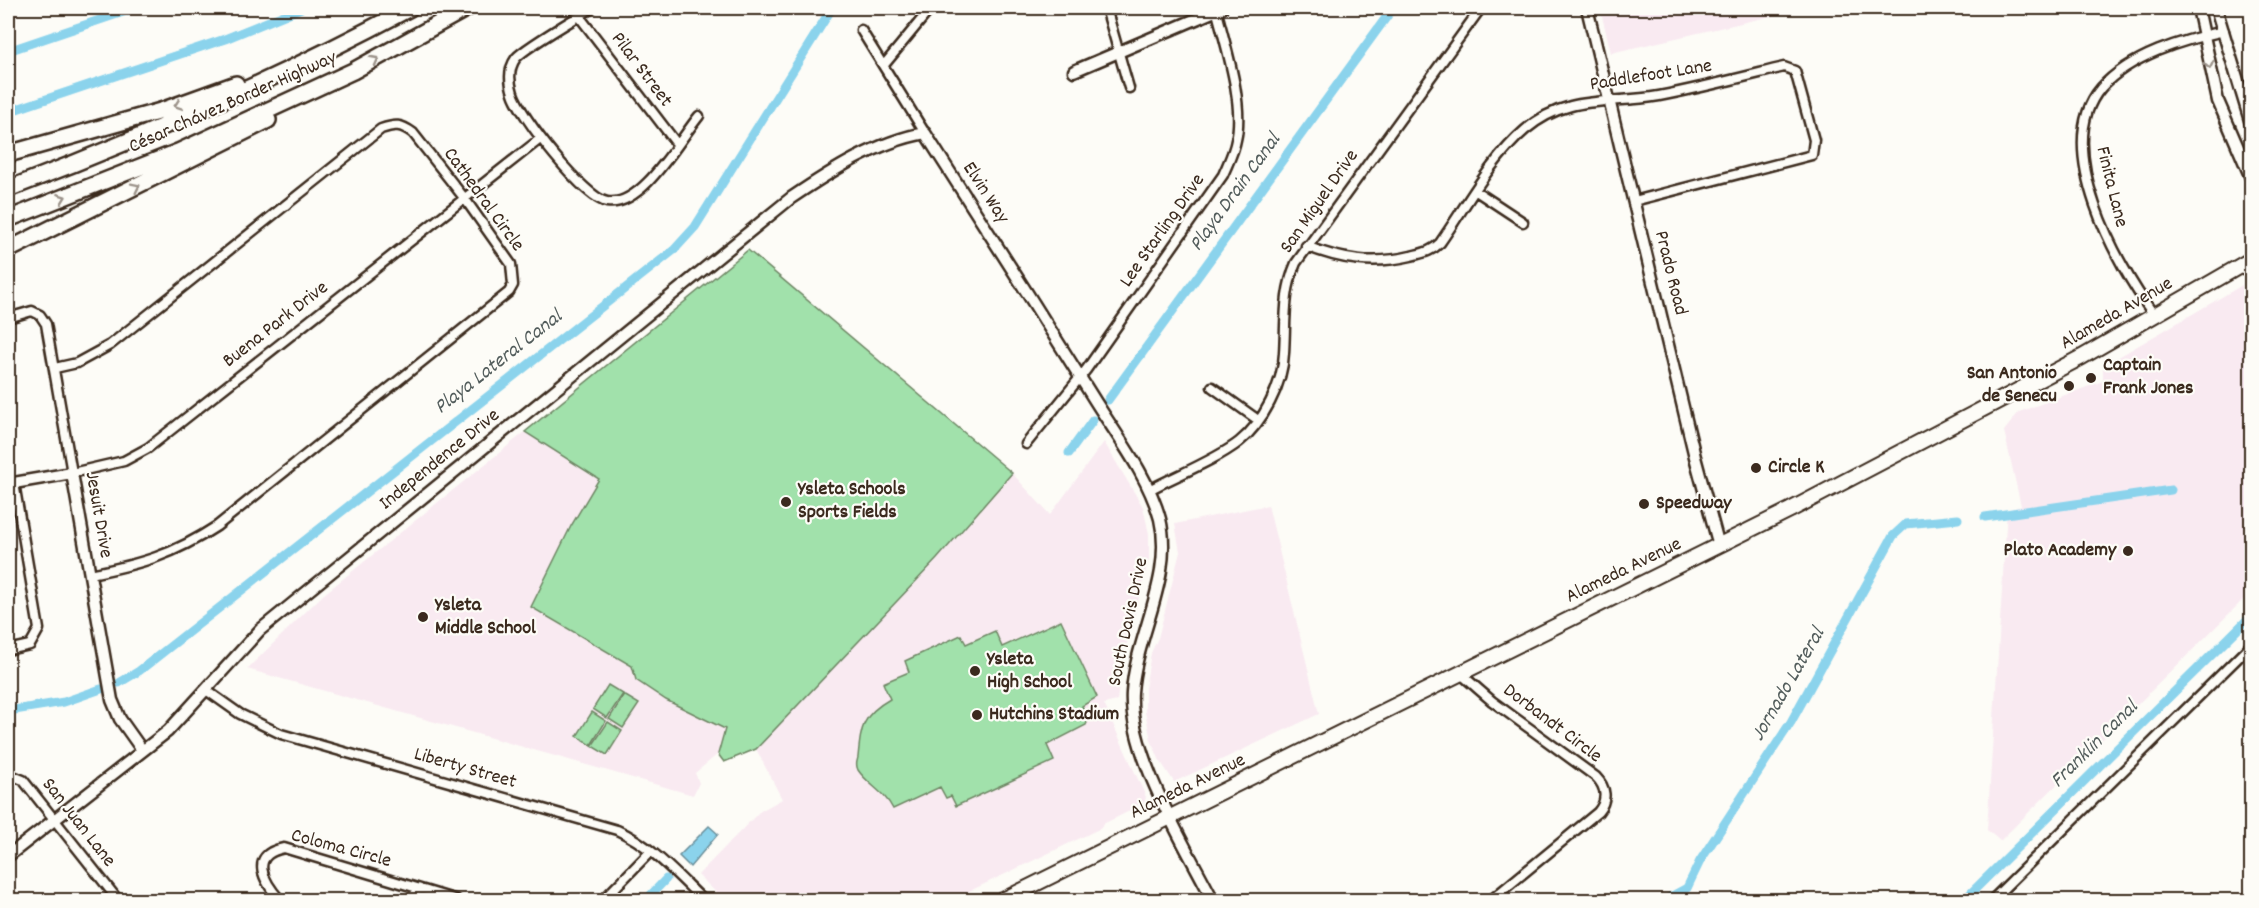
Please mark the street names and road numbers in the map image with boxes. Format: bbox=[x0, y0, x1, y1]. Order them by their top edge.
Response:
street label: Pilar Street bbox=[603, 27, 679, 113]
street label: César Chávez Border Highway bbox=[125, 44, 342, 162]
street label: Paddlefoot Lane bbox=[1588, 53, 1714, 99]
street label: Cathedral Circle bbox=[436, 142, 530, 258]
street label: San Miguel Drive bbox=[1274, 144, 1366, 260]
street label: Finita Lane bbox=[2087, 144, 2135, 231]
street label: Elvin Way bbox=[955, 157, 1016, 230]
street label: Lee Starling Drive bbox=[1113, 168, 1213, 293]
street label: Prado Road bbox=[1646, 228, 1694, 318]
street label: Alameda Avenue bbox=[2056, 270, 2179, 358]
street label: Buena Park Drive bbox=[217, 275, 335, 375]
street label: Independence Drive bbox=[374, 402, 507, 518]
street label: Jesuit Drive bbox=[77, 470, 119, 561]
street label: Alameda Avenue bbox=[1561, 531, 1687, 611]
street label: South Davis Drive bbox=[1102, 555, 1156, 689]
street label: Dorbandt Circle bbox=[1497, 677, 1608, 771]
street label: Liberty Street bbox=[410, 741, 520, 797]
street label: Alameda Avenue bbox=[1125, 747, 1251, 827]
street label: San Juan Lane bbox=[34, 772, 122, 874]
street label: Coloma Circle bbox=[288, 822, 394, 876]

